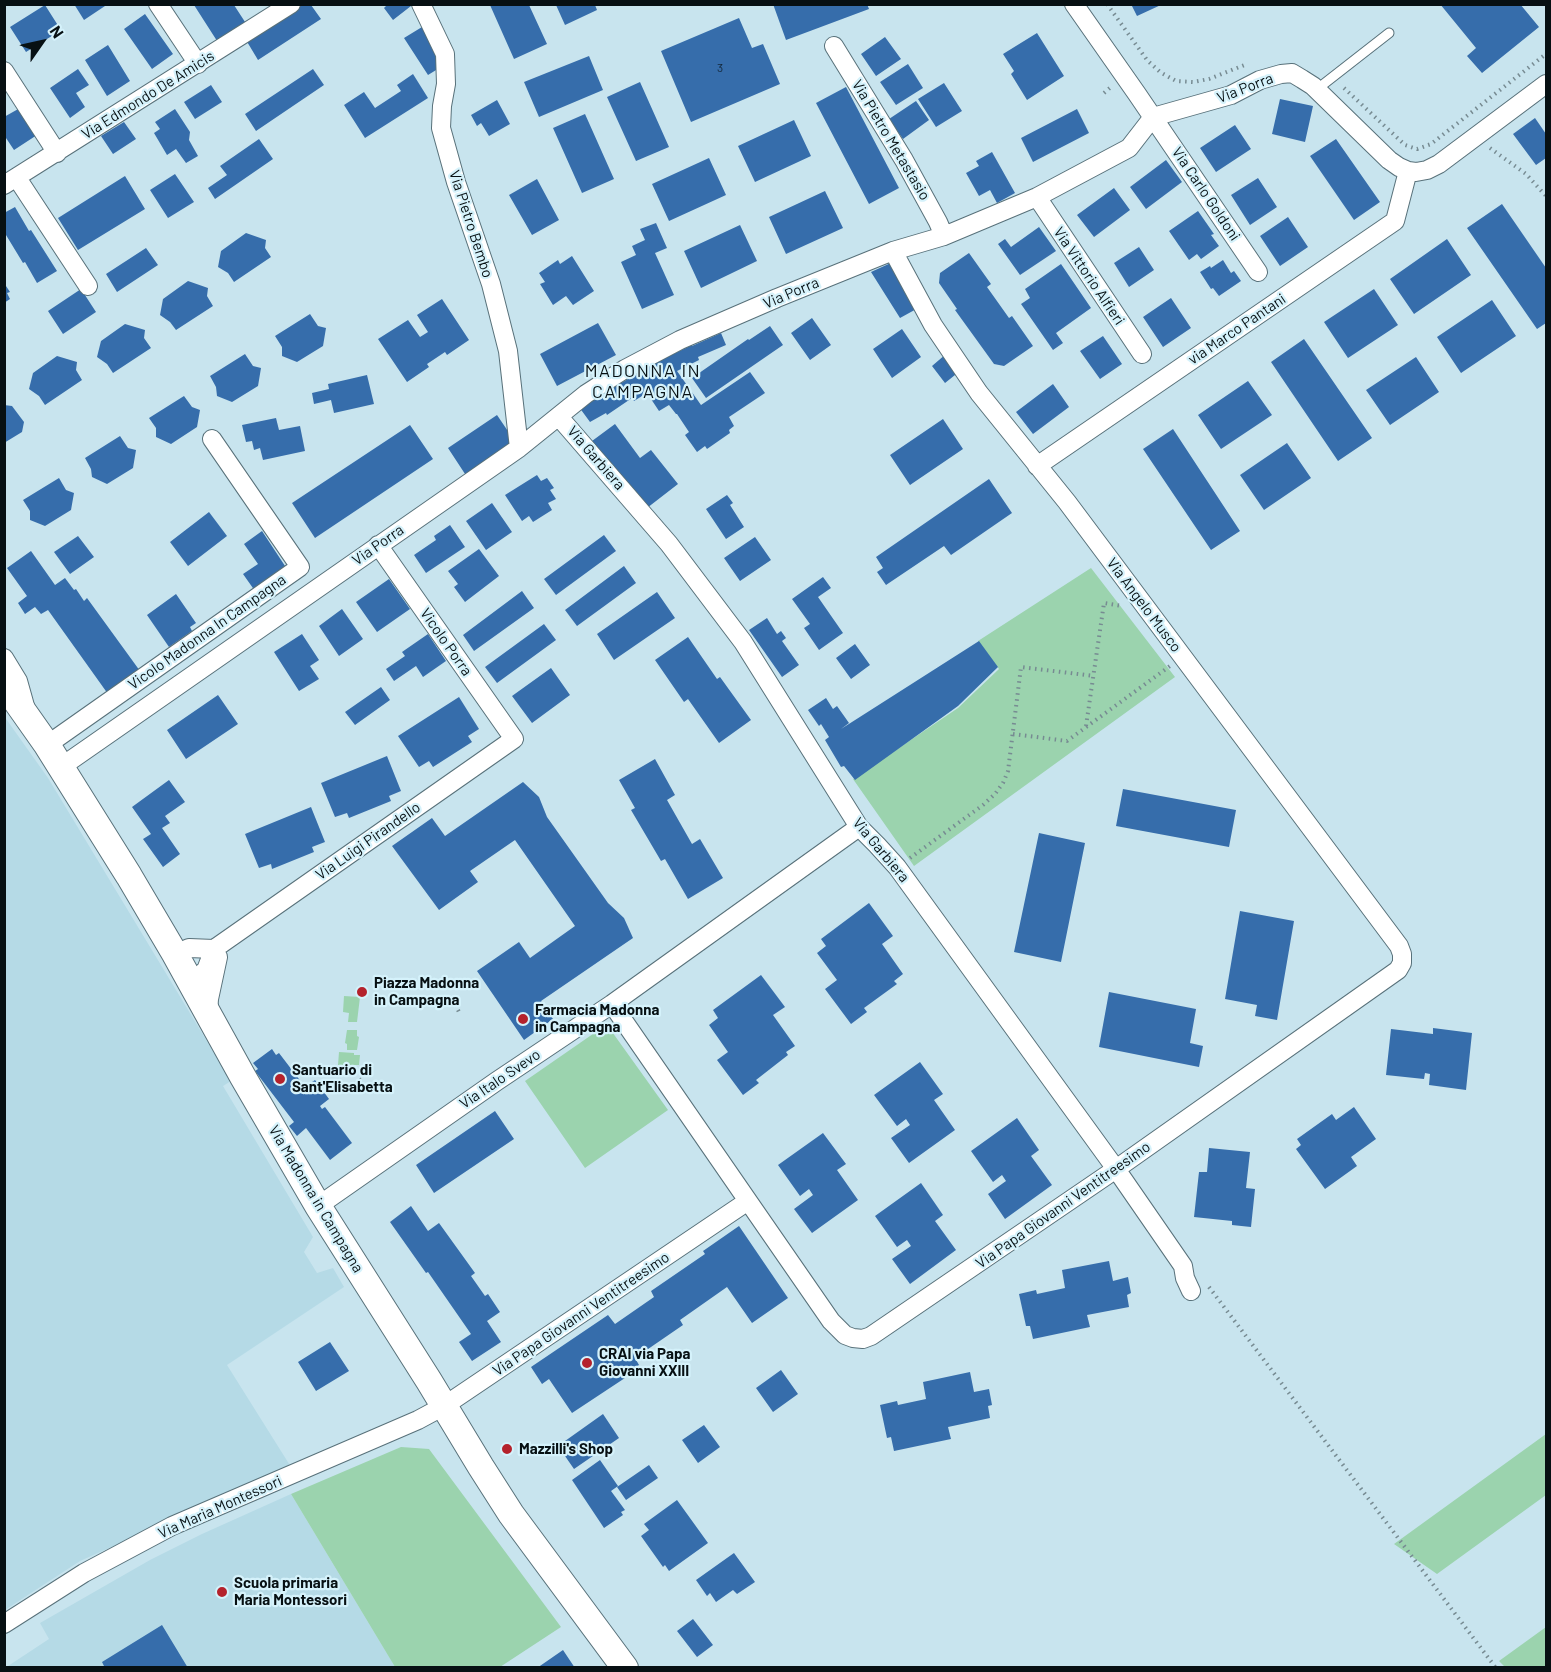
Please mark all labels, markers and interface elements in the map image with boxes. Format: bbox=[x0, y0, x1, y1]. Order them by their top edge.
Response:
north arrow bbox=[12, 12, 72, 72]
text: N bbox=[46, 22, 68, 41]
street label: Via Edmondo De Amicis bbox=[78, 47, 218, 143]
house number: 3 bbox=[717, 61, 723, 75]
street label: Via Porra bbox=[1214, 69, 1276, 107]
street label: Via Pietro Metastasio bbox=[848, 77, 934, 203]
street label: Via Carlo Goldoni bbox=[1168, 144, 1244, 244]
street label: Via Pietro Bembo bbox=[445, 168, 497, 280]
street label: Via Vittorio Alfieri bbox=[1050, 224, 1128, 328]
street label: Via Porra bbox=[760, 273, 822, 313]
street label: via Marco Pantani bbox=[1185, 290, 1289, 368]
district label: MADONNA IN CAMPAGNA bbox=[585, 360, 701, 403]
street label: Via Garbiera bbox=[563, 422, 629, 494]
street label: Via Porra bbox=[349, 521, 407, 569]
street label: Via Angelo Musco bbox=[1103, 554, 1185, 656]
street label: Vicolo Madonna In Campagna bbox=[125, 571, 289, 693]
street label: Vicolo Porra bbox=[416, 605, 476, 679]
street label: Via Luigi Pirandello bbox=[312, 798, 424, 884]
street label: Via Garbiera bbox=[849, 814, 913, 886]
place label: Piazza Madonna in Campagna bbox=[374, 974, 479, 1009]
marker: Piazza Madonna in Campagna bbox=[355, 985, 369, 999]
place label: Farmacia Madonna in Campagna bbox=[535, 1001, 659, 1036]
marker: Farmacia Madonna in Campagna bbox=[516, 1012, 530, 1026]
street label: Via Italo Svevo bbox=[456, 1045, 544, 1113]
place label: Santuario di Sant'Elisabetta bbox=[292, 1061, 393, 1096]
marker: Santuario di Sant'Elisabetta bbox=[273, 1072, 287, 1086]
street label: Via Madonna in Campagna bbox=[265, 1122, 367, 1276]
street label: Via Papa Giovanni Ventitreesimo bbox=[972, 1138, 1154, 1272]
street label: Via Papa Giovanni Ventitreesimo bbox=[489, 1248, 673, 1380]
place label: CRAI via Papa Giovanni XXIII bbox=[599, 1345, 690, 1380]
marker: CRAI via Papa Giovanni XXIII bbox=[580, 1356, 594, 1370]
place label: Mazzilli's Shop bbox=[519, 1440, 613, 1458]
marker: Mazzilli's Shop bbox=[500, 1442, 514, 1456]
street label: Via Maria Montessori bbox=[155, 1472, 285, 1542]
place label: Scuola primaria Maria Montessori bbox=[234, 1574, 347, 1609]
marker: Scuola primaria Maria Montessori bbox=[215, 1585, 229, 1599]

